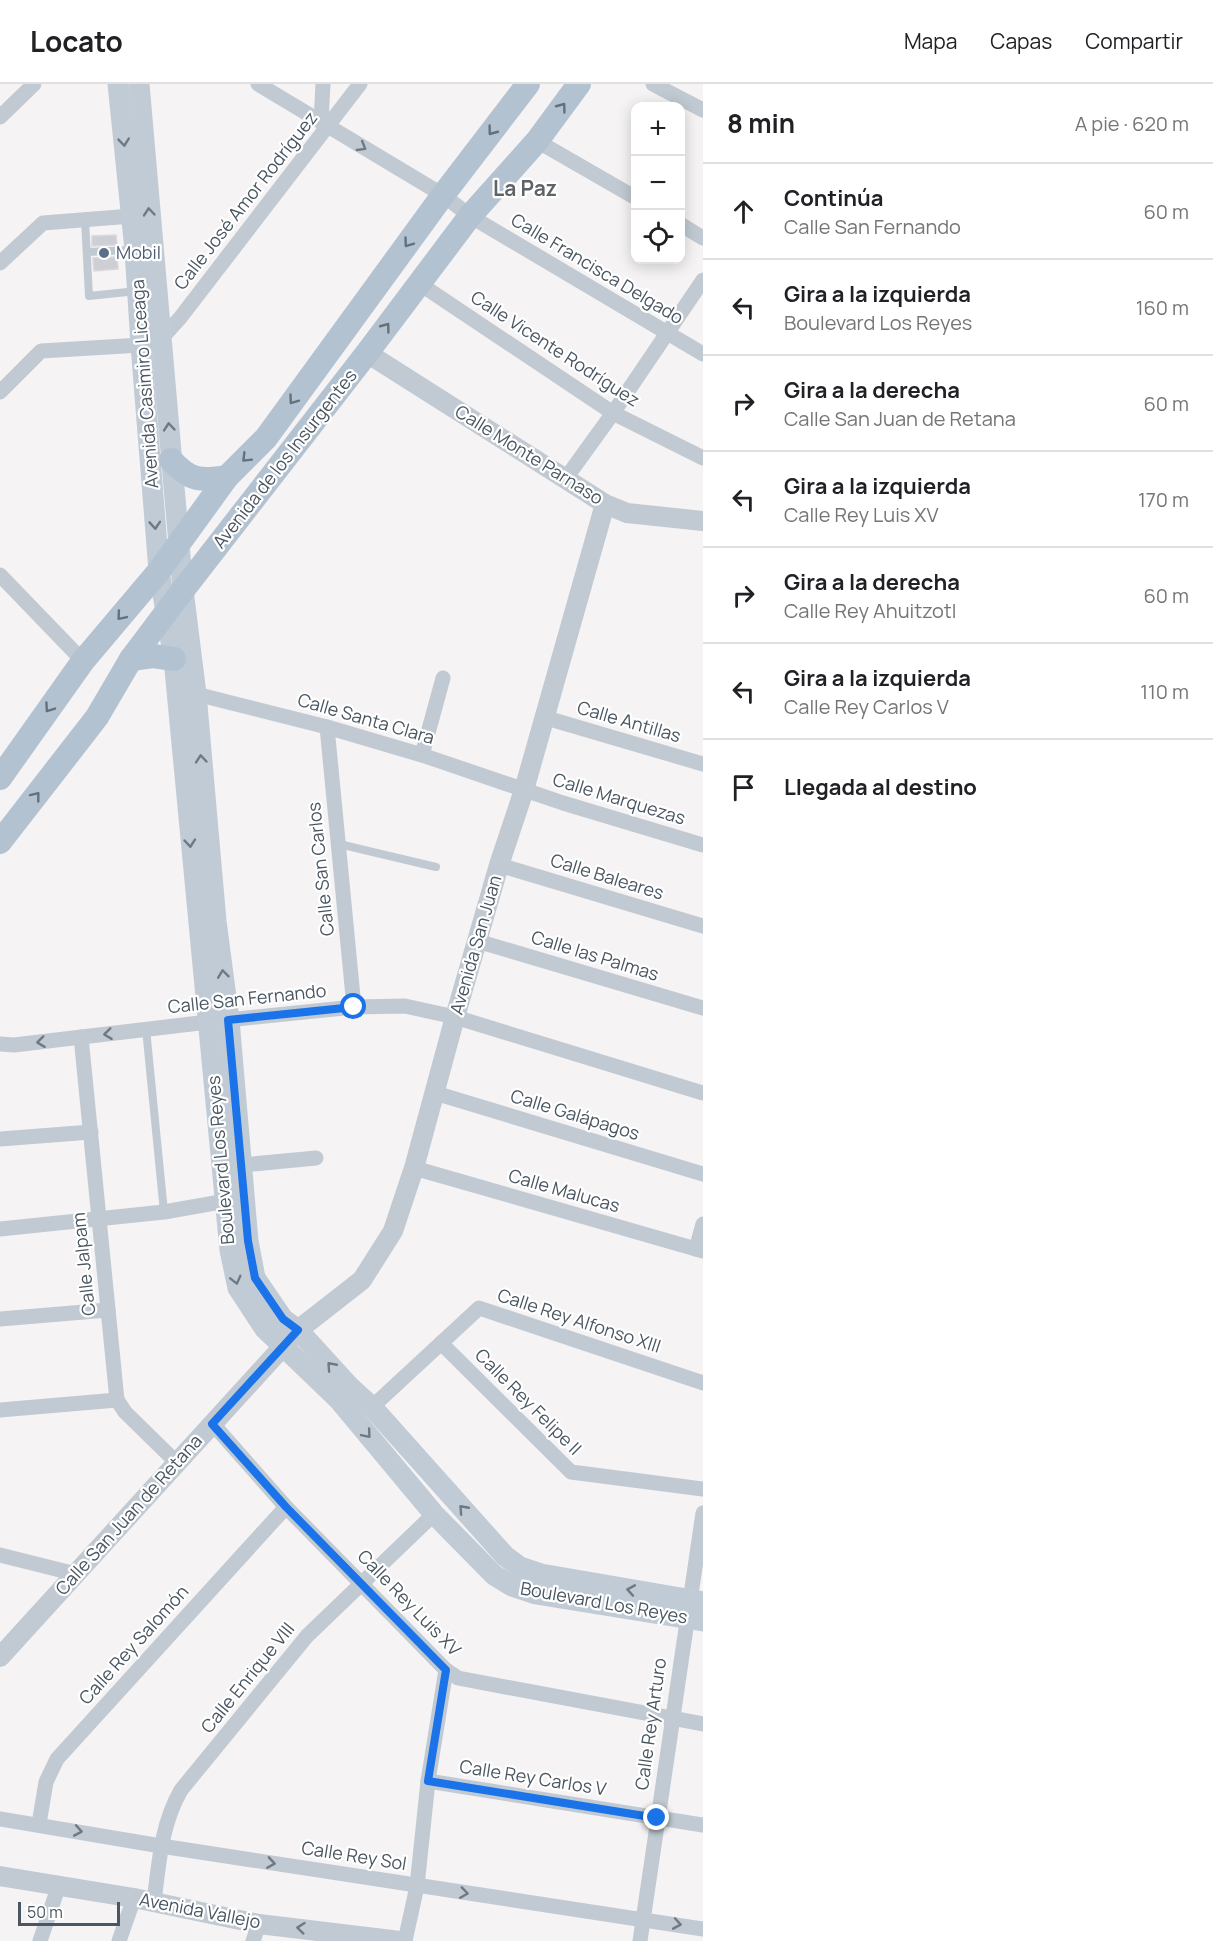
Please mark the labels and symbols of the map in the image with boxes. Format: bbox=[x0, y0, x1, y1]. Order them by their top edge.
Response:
one-way arrow bbox=[555, 103, 566, 114]
street label: Calle José Amor Rodríguez bbox=[168, 106, 322, 294]
one-way arrow bbox=[489, 124, 500, 135]
one-way arrow bbox=[118, 138, 130, 147]
one-way arrow bbox=[356, 139, 366, 151]
district label: La Paz bbox=[493, 174, 557, 202]
one-way arrow bbox=[143, 207, 156, 216]
street label: Calle Francisca Delgado bbox=[507, 207, 688, 329]
one-way arrow bbox=[405, 236, 416, 247]
place label: Mobil bbox=[116, 240, 161, 264]
marker: Mobil bbox=[97, 246, 111, 260]
street label: Avenida Casimiro Liceaga bbox=[125, 279, 163, 489]
street label: Calle Vicente Rodríguez bbox=[467, 285, 644, 412]
one-way arrow bbox=[379, 323, 390, 334]
street label: Avenida de los Insurgentes bbox=[207, 364, 362, 553]
one-way arrow bbox=[290, 394, 301, 405]
street label: Calle Monte Parnaso bbox=[451, 399, 608, 510]
one-way arrow bbox=[163, 422, 176, 431]
one-way arrow bbox=[243, 450, 254, 461]
one-way arrow bbox=[149, 521, 162, 530]
one-way arrow bbox=[117, 609, 128, 620]
street label: Calle Santa Clara bbox=[295, 687, 437, 749]
street label: Calle Antillas bbox=[575, 695, 684, 747]
one-way arrow bbox=[45, 702, 56, 713]
one-way arrow bbox=[195, 755, 208, 764]
street label: Calle Marquezas bbox=[550, 766, 688, 830]
one-way arrow bbox=[28, 791, 39, 802]
street label: Calle San Carlos bbox=[301, 801, 339, 937]
one-way arrow bbox=[183, 838, 196, 847]
street label: Calle Baleares bbox=[548, 847, 667, 905]
street label: Avenida San Juan bbox=[444, 872, 506, 1017]
street label: Calle las Palmas bbox=[529, 924, 662, 986]
one-way arrow bbox=[217, 970, 229, 979]
street label: Calle San Fernando bbox=[166, 978, 327, 1018]
route start bbox=[340, 993, 366, 1019]
one-way arrow bbox=[104, 1027, 113, 1039]
one-way arrow bbox=[36, 1035, 45, 1048]
street label: Boulevard Los Reyes bbox=[201, 1075, 239, 1246]
street label: Calle Galápagos bbox=[508, 1083, 643, 1145]
street label: Calle Malucas bbox=[506, 1163, 623, 1217]
street label: Calle Jalpam bbox=[66, 1211, 100, 1317]
one-way arrow bbox=[229, 1275, 242, 1285]
street label: Calle Rey Alfonso XIII bbox=[495, 1282, 664, 1358]
street label: Calle Rey Felipe II bbox=[470, 1343, 587, 1460]
one-way arrow bbox=[327, 1362, 338, 1373]
one-way arrow bbox=[360, 1427, 371, 1438]
street label: Calle San Juan de Retana bbox=[50, 1429, 207, 1600]
one-way arrow bbox=[459, 1505, 470, 1516]
street label: Calle Rey Luis XV bbox=[353, 1544, 467, 1661]
street label: Boulevard Los Reyes bbox=[519, 1575, 690, 1629]
street label: Calle Rey Salomón bbox=[73, 1580, 193, 1709]
one-way arrow bbox=[626, 1584, 636, 1596]
street label: Calle Enrique VIII bbox=[195, 1617, 299, 1738]
street label: Calle Rey Arturo bbox=[629, 1656, 671, 1791]
street label: Calle Rey Carlos V bbox=[458, 1754, 608, 1800]
route end bbox=[643, 1804, 669, 1830]
one-way arrow bbox=[73, 1824, 83, 1837]
street label: Calle Rey Sol bbox=[300, 1835, 408, 1875]
one-way arrow bbox=[266, 1857, 275, 1869]
one-way arrow bbox=[459, 1886, 468, 1898]
street label: Avenida Vallejo bbox=[138, 1887, 263, 1934]
scale bar bbox=[18, 1899, 120, 1926]
one-way arrow bbox=[672, 1917, 682, 1930]
one-way arrow bbox=[296, 1922, 305, 1935]

